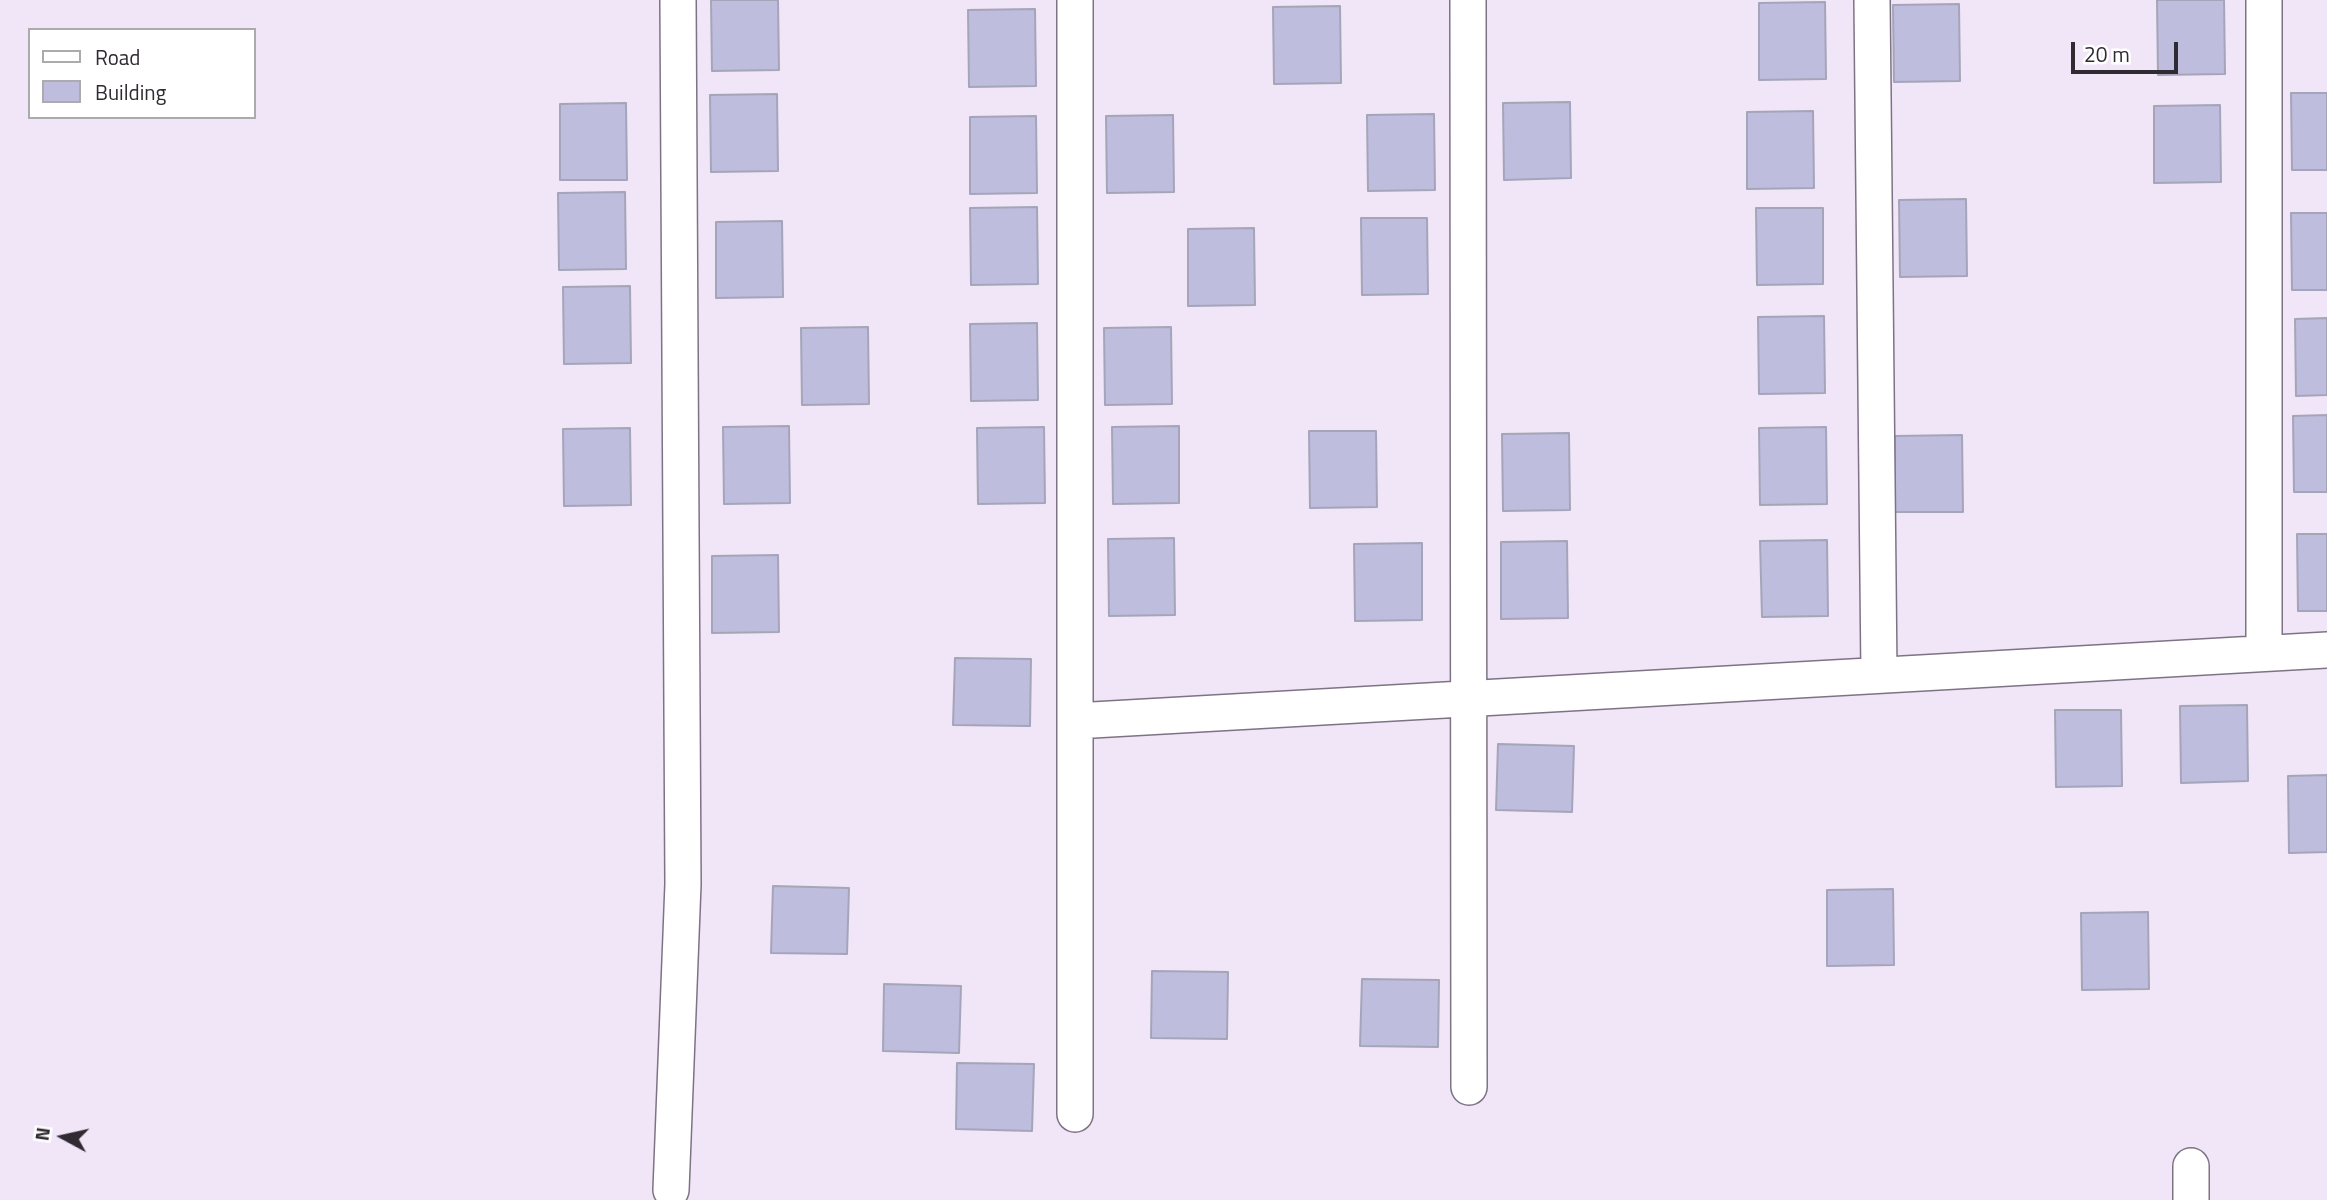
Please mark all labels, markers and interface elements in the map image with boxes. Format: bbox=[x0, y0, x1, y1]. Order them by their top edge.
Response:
legend bbox=[28, 28, 256, 119]
scale bar bbox=[2075, 28, 2182, 72]
text: 20 m bbox=[2084, 38, 2130, 70]
text: Road bbox=[95, 41, 140, 73]
text: Building bbox=[95, 76, 166, 108]
north arrow bbox=[28, 1102, 98, 1172]
text: N bbox=[26, 1125, 57, 1143]

